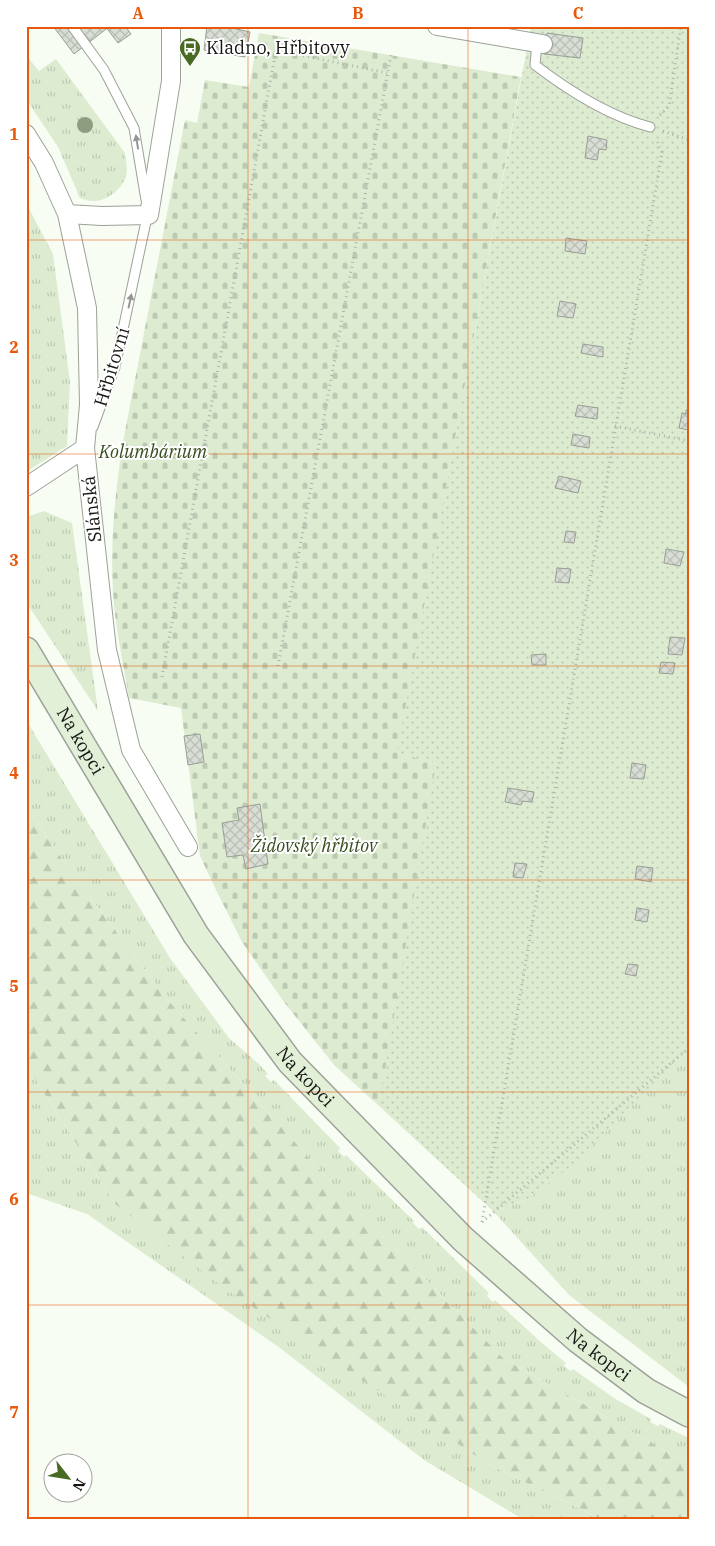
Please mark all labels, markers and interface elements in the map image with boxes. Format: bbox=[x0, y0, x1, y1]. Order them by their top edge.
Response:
text: A bbox=[132, 3, 144, 23]
text: B bbox=[352, 3, 364, 23]
text: C bbox=[573, 3, 583, 23]
bus stop icon: Kladno, Hřbitovy bbox=[178, 36, 202, 67]
place label: Kladno, Hřbitovy bbox=[206, 36, 350, 59]
text: 1 bbox=[9, 124, 19, 144]
one-way arrow bbox=[132, 134, 140, 150]
one-way arrow bbox=[126, 294, 134, 309]
street label: Hřbitovní bbox=[89, 324, 135, 409]
text: 2 bbox=[9, 337, 19, 357]
park label: Kolumbárium bbox=[98, 440, 207, 463]
street label: Slánská bbox=[77, 475, 106, 543]
text: 3 bbox=[9, 550, 19, 570]
street label: Na kopci bbox=[52, 703, 110, 779]
text: 4 bbox=[9, 763, 19, 783]
park label: Židovský hřbitov bbox=[250, 834, 379, 857]
text: 5 bbox=[9, 976, 19, 996]
street label: Na kopci bbox=[272, 1042, 340, 1112]
text: 6 bbox=[9, 1189, 19, 1209]
street label: Na kopci bbox=[562, 1323, 636, 1387]
text: 7 bbox=[9, 1402, 19, 1422]
north arrow bbox=[42, 1454, 92, 1504]
text: N bbox=[69, 1475, 90, 1494]

